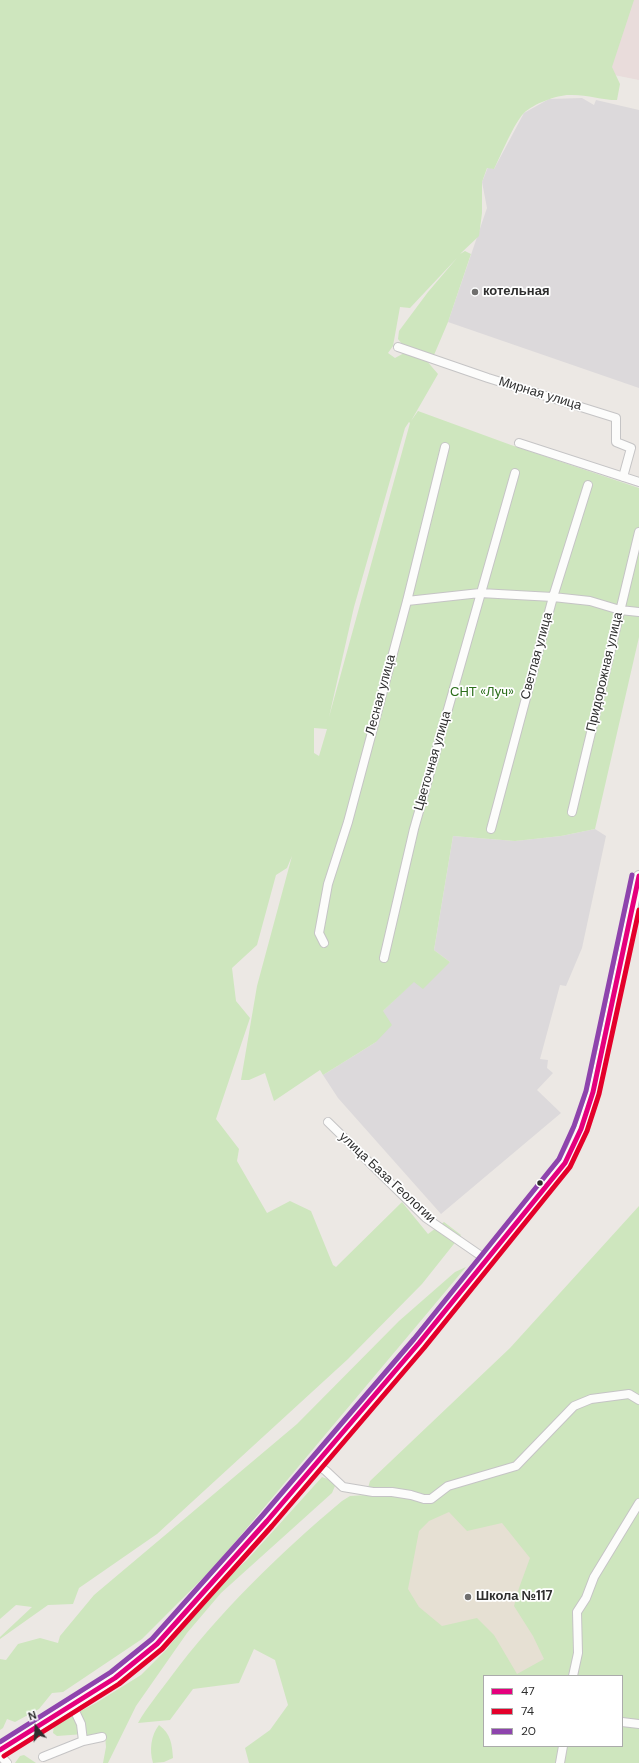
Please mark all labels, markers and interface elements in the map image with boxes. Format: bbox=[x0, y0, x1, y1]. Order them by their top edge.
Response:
place label: котельная bbox=[483, 284, 549, 300]
marker: котельная bbox=[470, 287, 480, 297]
street label: Мирная улица bbox=[497, 374, 583, 414]
street label: Светлая улица bbox=[518, 611, 556, 701]
street label: Придорожная улица bbox=[584, 611, 626, 733]
street label: Лесная улица bbox=[363, 653, 399, 737]
park label: СНТ «Луч» bbox=[450, 685, 514, 701]
street label: Цветочная улица bbox=[411, 709, 455, 813]
street label: улица База Геологии bbox=[336, 1129, 438, 1227]
unlabelled marker bbox=[535, 1178, 545, 1188]
place label: Школа №117 bbox=[476, 1589, 552, 1605]
marker: Школа №117 bbox=[463, 1592, 473, 1602]
legend bbox=[483, 1675, 623, 1747]
text: 47 bbox=[521, 1683, 535, 1699]
text: 74 bbox=[521, 1703, 534, 1719]
north arrow bbox=[16, 1707, 56, 1747]
text: N bbox=[26, 1708, 38, 1723]
text: 20 bbox=[521, 1723, 536, 1739]

